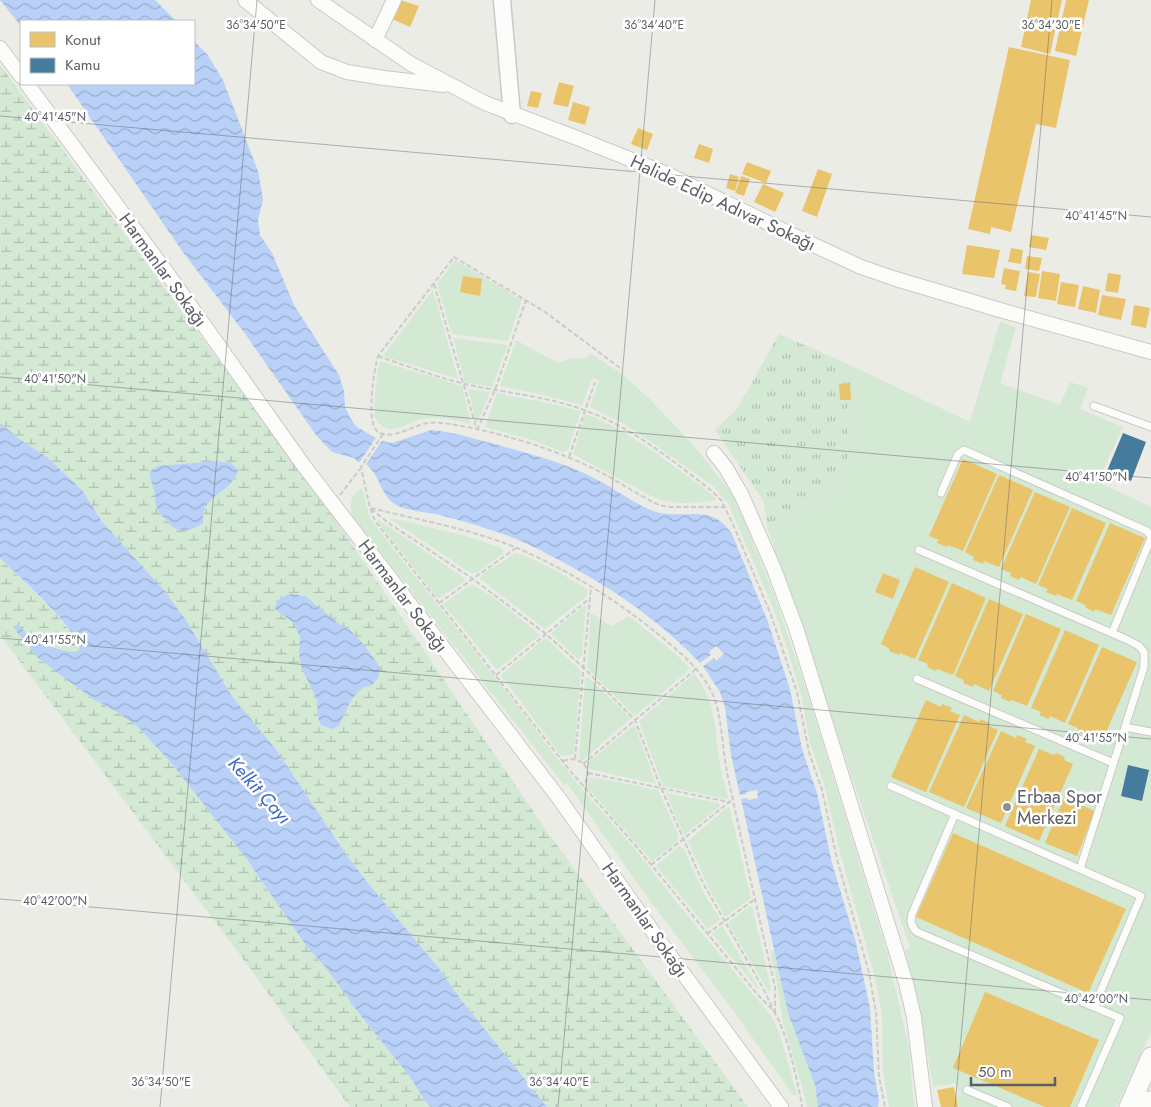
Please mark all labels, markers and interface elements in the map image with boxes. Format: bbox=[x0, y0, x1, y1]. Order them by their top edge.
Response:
text: 36°34'50"E bbox=[226, 16, 286, 34]
text: 36°34'40"E bbox=[624, 16, 684, 34]
text: 36°34'30"E bbox=[1021, 16, 1081, 34]
legend bbox=[20, 20, 195, 85]
text: Konut bbox=[65, 29, 101, 51]
text: Kamu bbox=[65, 54, 100, 76]
text: 40°41'45"N bbox=[24, 108, 86, 126]
street label: Halide Edip Adıvar Sokağı bbox=[626, 149, 820, 257]
text: 40°41'45"N bbox=[1065, 207, 1127, 225]
street label: Harmanlar Sokağı bbox=[113, 208, 213, 332]
text: 40°41'50"N bbox=[24, 370, 86, 388]
text: 40°41'50"N bbox=[1065, 468, 1127, 486]
street label: Harmanlar Sokağı bbox=[352, 534, 454, 658]
text: 40°41'55"N bbox=[24, 631, 86, 649]
text: 40°41'55"N bbox=[1065, 729, 1127, 747]
water label: Kelkit Çayı bbox=[222, 751, 297, 830]
place label: Erbaa Spor Merkezi bbox=[1017, 784, 1103, 831]
marker: Erbaa Spor Merkezi bbox=[1001, 801, 1013, 813]
street label: Harmanlar Sokağı bbox=[596, 857, 694, 983]
text: 40°42'00"N bbox=[23, 892, 87, 910]
text: 40°42'00"N bbox=[1064, 990, 1128, 1008]
scale bar bbox=[971, 1054, 1055, 1086]
text: 50 m bbox=[978, 1061, 1012, 1083]
text: 36°34'50"E bbox=[131, 1073, 191, 1091]
text: 36°34'40"E bbox=[529, 1073, 589, 1091]

